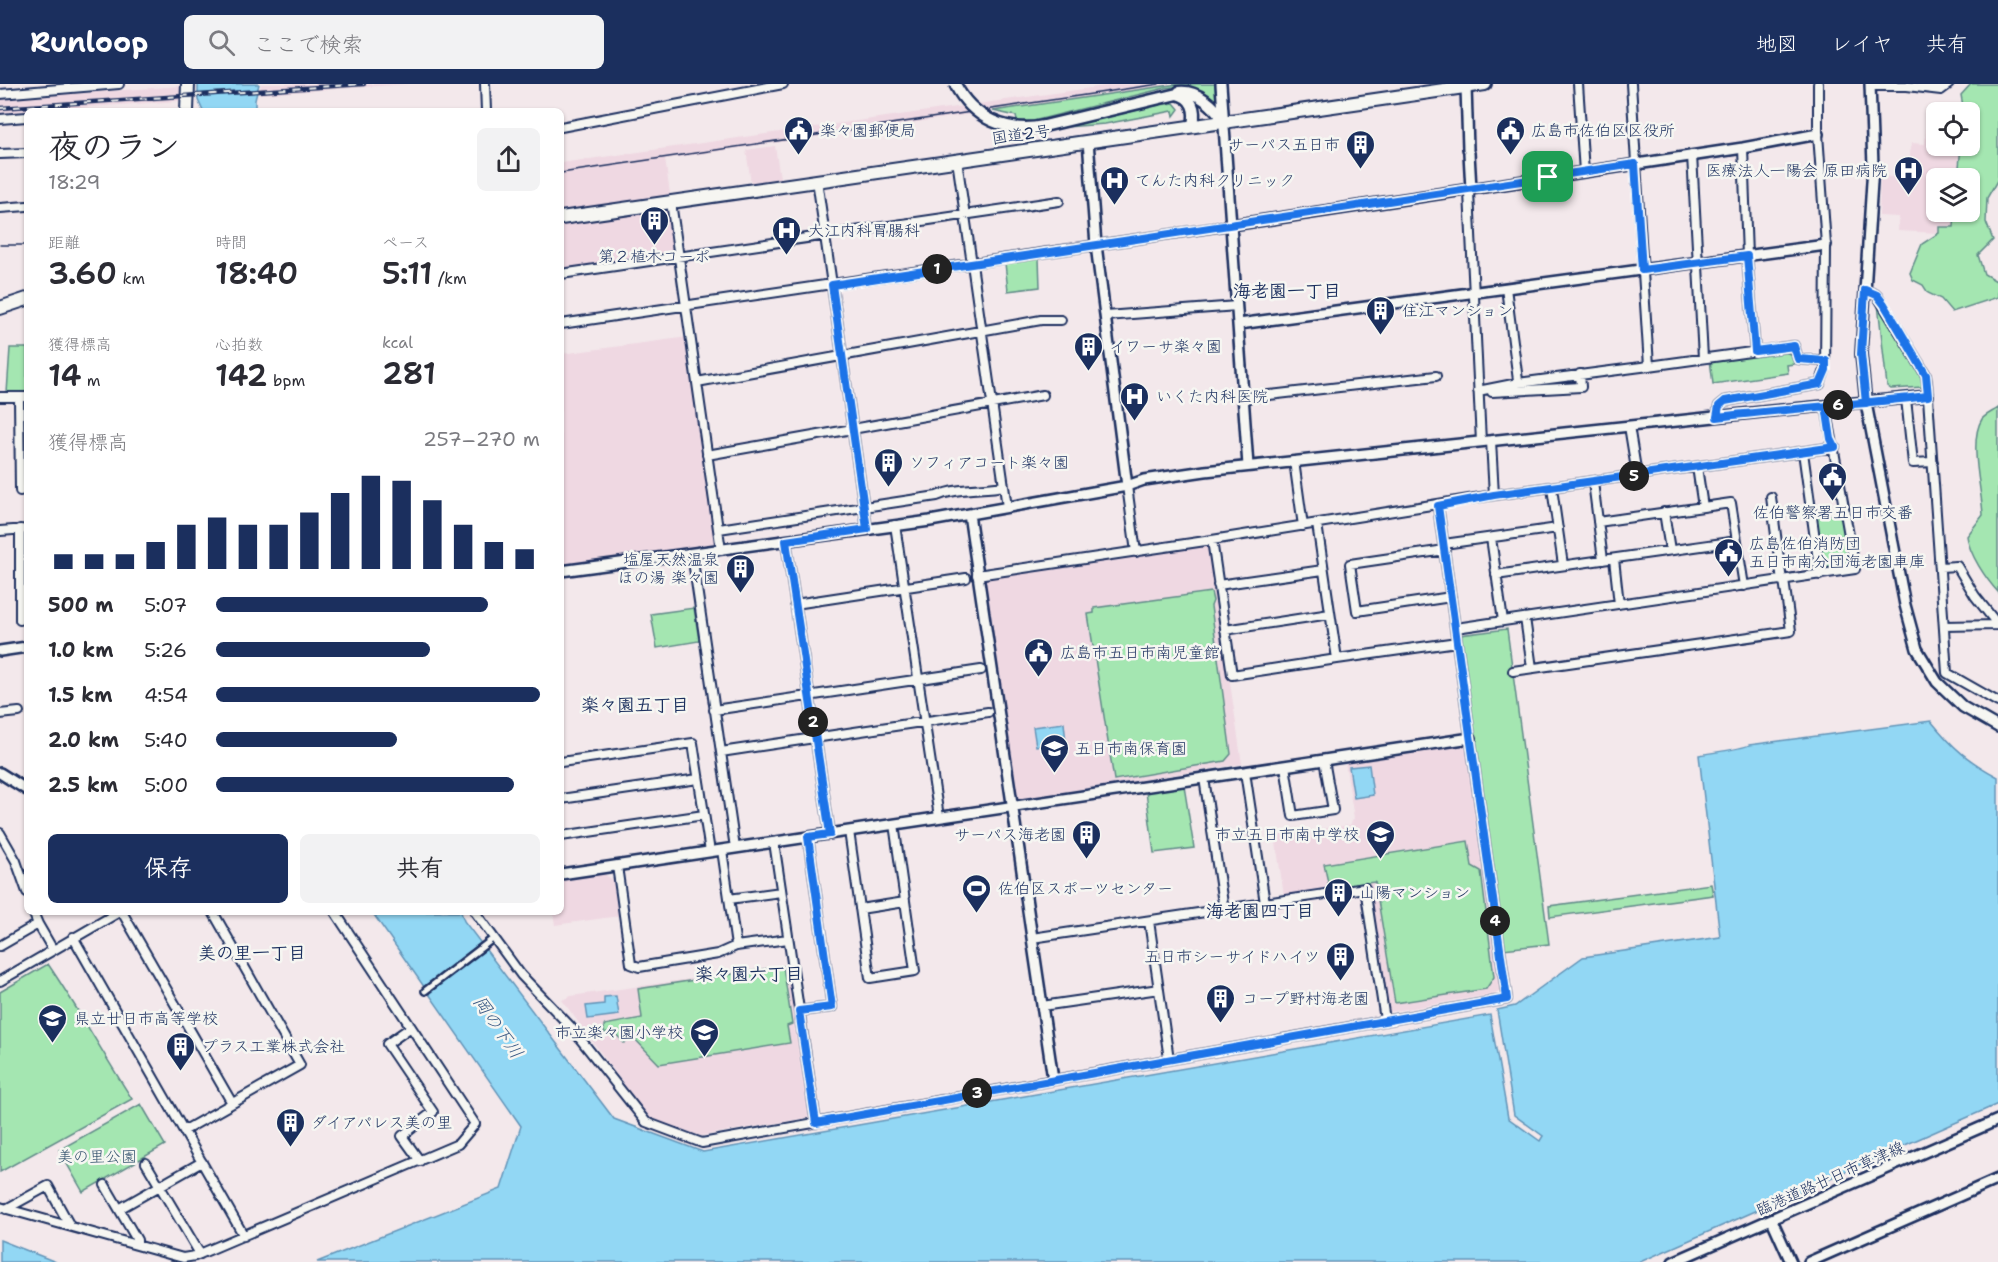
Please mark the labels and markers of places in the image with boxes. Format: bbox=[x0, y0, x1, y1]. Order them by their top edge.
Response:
public building icon: 楽々園郵便局 bbox=[783, 114, 815, 156]
public building icon: 広島市佐伯区区役所 bbox=[1494, 114, 1526, 156]
place label: 楽々園郵便局 bbox=[820, 120, 916, 141]
place label: 広島市佐伯区区役所 bbox=[1531, 120, 1675, 141]
building icon: サーパス五日市 bbox=[1345, 128, 1377, 170]
place label: サーパス五日市 bbox=[1228, 134, 1340, 155]
pin bbox=[1522, 151, 1573, 202]
hospital icon: 医療法人一陽会 原田病院 bbox=[1892, 154, 1924, 196]
place label: 医療法人一陽会 原田病院 bbox=[1706, 160, 1887, 181]
hospital icon: てんた内科クリニック bbox=[1098, 164, 1130, 206]
place label: てんた内科クリニック bbox=[1135, 170, 1295, 191]
building icon: 第２植木コーポ bbox=[638, 204, 670, 246]
hospital icon: 大江内科胃腸科 bbox=[771, 214, 803, 256]
place label: 大江内科胃腸科 bbox=[808, 220, 920, 241]
place label: 第２植木コーポ bbox=[598, 246, 710, 267]
pin: 1 bbox=[922, 254, 952, 284]
building icon: 住江マンション bbox=[1365, 294, 1397, 336]
place label: 住江マンション bbox=[1402, 300, 1513, 321]
building icon: イワーサ楽々園 bbox=[1072, 330, 1104, 372]
place label: イワーサ楽々園 bbox=[1109, 336, 1222, 357]
hospital icon: いくた内科医院 bbox=[1119, 380, 1151, 422]
place label: いくた内科医院 bbox=[1156, 386, 1268, 407]
pin: 6 bbox=[1823, 390, 1853, 420]
building icon: ソフィアコート楽々園 bbox=[872, 446, 904, 488]
place label: ソフィアコート楽々園 bbox=[909, 452, 1069, 473]
public building icon: 佐伯警察署五日市交番 bbox=[1817, 460, 1849, 502]
pin: 5 bbox=[1619, 461, 1649, 491]
place label: 佐伯警察署五日市交番 bbox=[1753, 502, 1913, 523]
place label: 広島佐伯消防団 五日市南分団海老園車庫 bbox=[1749, 533, 1925, 572]
public building icon: 広島佐伯消防団 五日市南分団海老園車庫 bbox=[1712, 536, 1744, 578]
place label: 塩屋天然温泉 ほの湯 楽々園 bbox=[618, 549, 719, 588]
building icon: 塩屋天然温泉 ほの湯 楽々園 bbox=[724, 552, 756, 594]
public building icon: 広島市五日市南児童館 bbox=[1023, 636, 1055, 678]
place label: 広島市五日市南児童館 bbox=[1060, 642, 1220, 663]
pin: 2 bbox=[798, 707, 828, 737]
school or university icon: 五日市南保育園 bbox=[1038, 732, 1070, 774]
place label: 五日市南保育園 bbox=[1075, 738, 1187, 759]
building icon: サーパス海老園 bbox=[1071, 818, 1103, 860]
school or university icon: 市立五日市南中学校 bbox=[1364, 818, 1396, 860]
place label: サーパス海老園 bbox=[954, 824, 1066, 845]
place label: 市立五日市南中学校 bbox=[1215, 824, 1359, 845]
sports icon: 佐伯区スポーツセンター bbox=[961, 872, 993, 914]
building icon: 山陽マンション bbox=[1322, 876, 1354, 918]
place label: 佐伯区スポーツセンター bbox=[998, 878, 1173, 899]
place label: 山陽マンション bbox=[1359, 882, 1470, 903]
pin: 4 bbox=[1480, 906, 1510, 936]
building icon: 五日市シーサイドハイツ bbox=[1325, 940, 1357, 982]
place label: 五日市シーサイドハイツ bbox=[1144, 946, 1320, 967]
building icon: コープ野村海老園 bbox=[1205, 982, 1237, 1024]
place label: コープ野村海老園 bbox=[1242, 988, 1369, 1009]
school or university icon: 県立廿日市高等学校 bbox=[37, 1002, 69, 1044]
place label: 県立廿日市高等学校 bbox=[74, 1008, 218, 1029]
school or university icon: 市立楽々園小学校 bbox=[688, 1016, 720, 1058]
place label: 市立楽々園小学校 bbox=[555, 1022, 683, 1043]
building icon: プラス工業株式会社 bbox=[165, 1030, 197, 1072]
place label: プラス工業株式会社 bbox=[202, 1036, 345, 1057]
pin: 3 bbox=[962, 1078, 992, 1108]
building icon: ダイアパレス美の里 bbox=[274, 1106, 306, 1148]
place label: ダイアパレス美の里 bbox=[311, 1112, 452, 1133]

